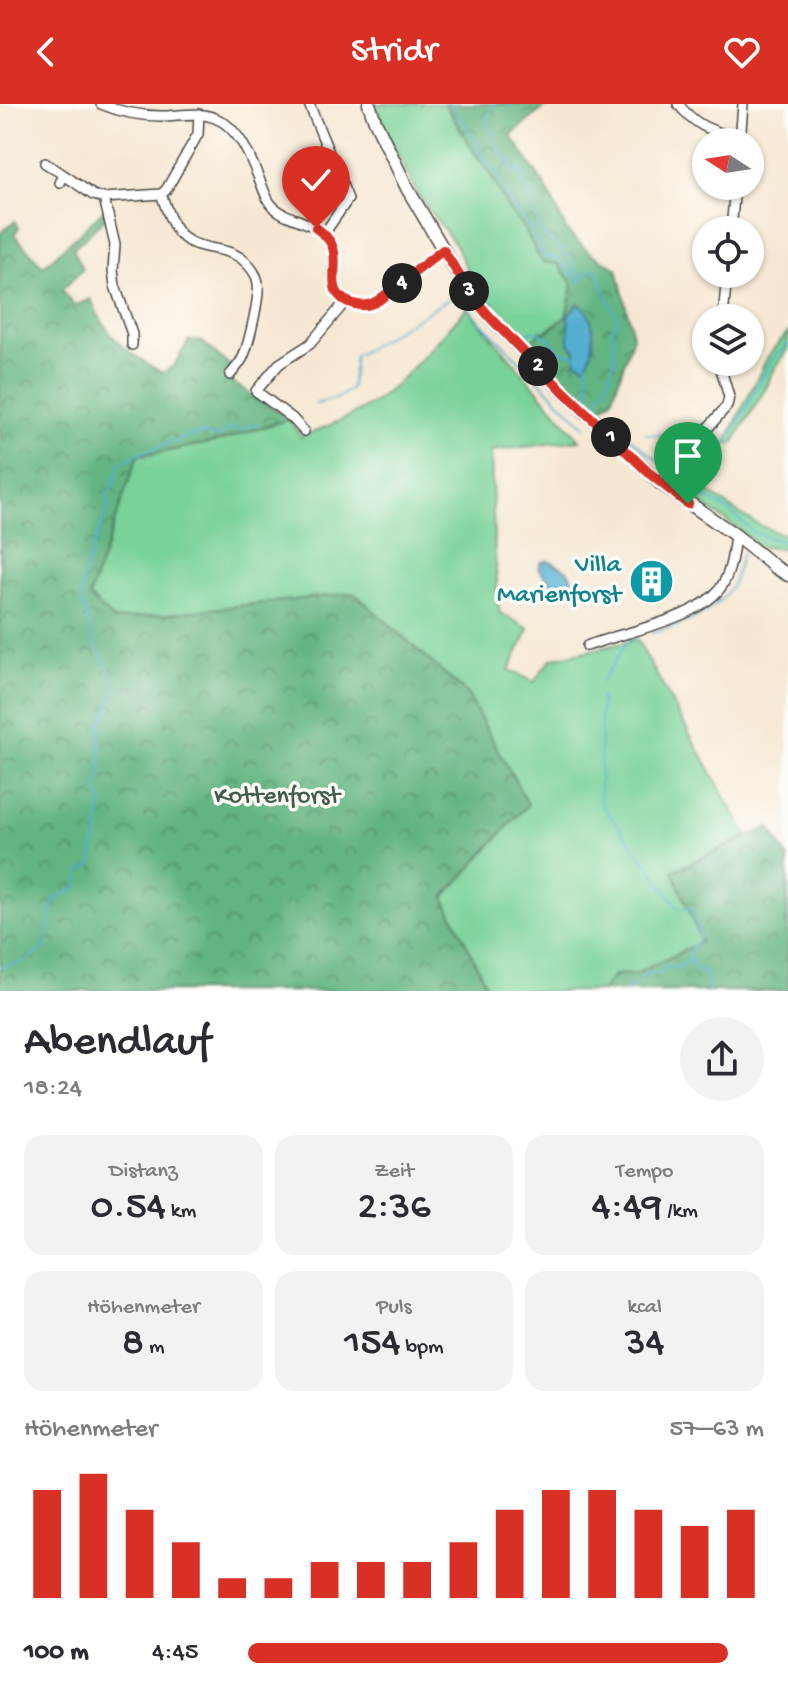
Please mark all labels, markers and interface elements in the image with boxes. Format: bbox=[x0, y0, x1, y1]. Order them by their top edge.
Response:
icon: back bbox=[24, 30, 68, 74]
icon: heart bbox=[720, 30, 764, 74]
text: Stridr bbox=[351, 31, 437, 74]
north arrow bbox=[692, 128, 764, 200]
map controls bbox=[692, 128, 764, 376]
pin bbox=[282, 146, 350, 228]
icon: check bbox=[294, 158, 338, 202]
button: locate bbox=[692, 216, 764, 288]
pin: 4 bbox=[382, 263, 422, 303]
text: 4 bbox=[397, 270, 407, 296]
pin: 3 bbox=[449, 271, 489, 311]
text: 3 bbox=[463, 278, 475, 304]
button: layers bbox=[692, 304, 764, 376]
pin: 2 bbox=[518, 346, 558, 386]
text: 2 bbox=[533, 353, 543, 379]
pin: 1 bbox=[591, 417, 631, 457]
pin bbox=[654, 422, 722, 504]
text: 1 bbox=[607, 424, 615, 450]
icon: arrive bbox=[666, 434, 710, 478]
place label: Villa Marienforst bbox=[497, 551, 623, 612]
building icon: Villa Marienforst bbox=[628, 557, 676, 605]
park label: Kottenforst bbox=[214, 782, 342, 813]
button: share bbox=[680, 1017, 764, 1101]
text: Abendlauf bbox=[24, 1018, 211, 1070]
text: 18:24 bbox=[24, 1074, 82, 1105]
text: Distanz bbox=[109, 1159, 178, 1185]
text: Zeit bbox=[374, 1159, 414, 1185]
text: Tempo bbox=[616, 1159, 674, 1185]
text: 0.54 bbox=[90, 1185, 166, 1232]
text: 2:36 bbox=[357, 1185, 431, 1232]
text: 4:49 bbox=[591, 1185, 662, 1232]
text: km bbox=[166, 1199, 196, 1225]
text: /km bbox=[662, 1199, 698, 1225]
text: Höhenmeter bbox=[87, 1295, 200, 1321]
text: Puls bbox=[376, 1295, 412, 1321]
text: kcal bbox=[627, 1295, 662, 1321]
text: 8 bbox=[122, 1321, 144, 1368]
text: 154 bbox=[344, 1321, 400, 1368]
text: 34 bbox=[625, 1321, 665, 1368]
text: m bbox=[144, 1335, 165, 1361]
text: bpm bbox=[400, 1335, 444, 1361]
text: Höhenmeter bbox=[24, 1415, 157, 1446]
text: 57–63 m bbox=[670, 1415, 764, 1446]
text: 100 m bbox=[24, 1638, 89, 1669]
text: 4:45 bbox=[152, 1638, 198, 1669]

